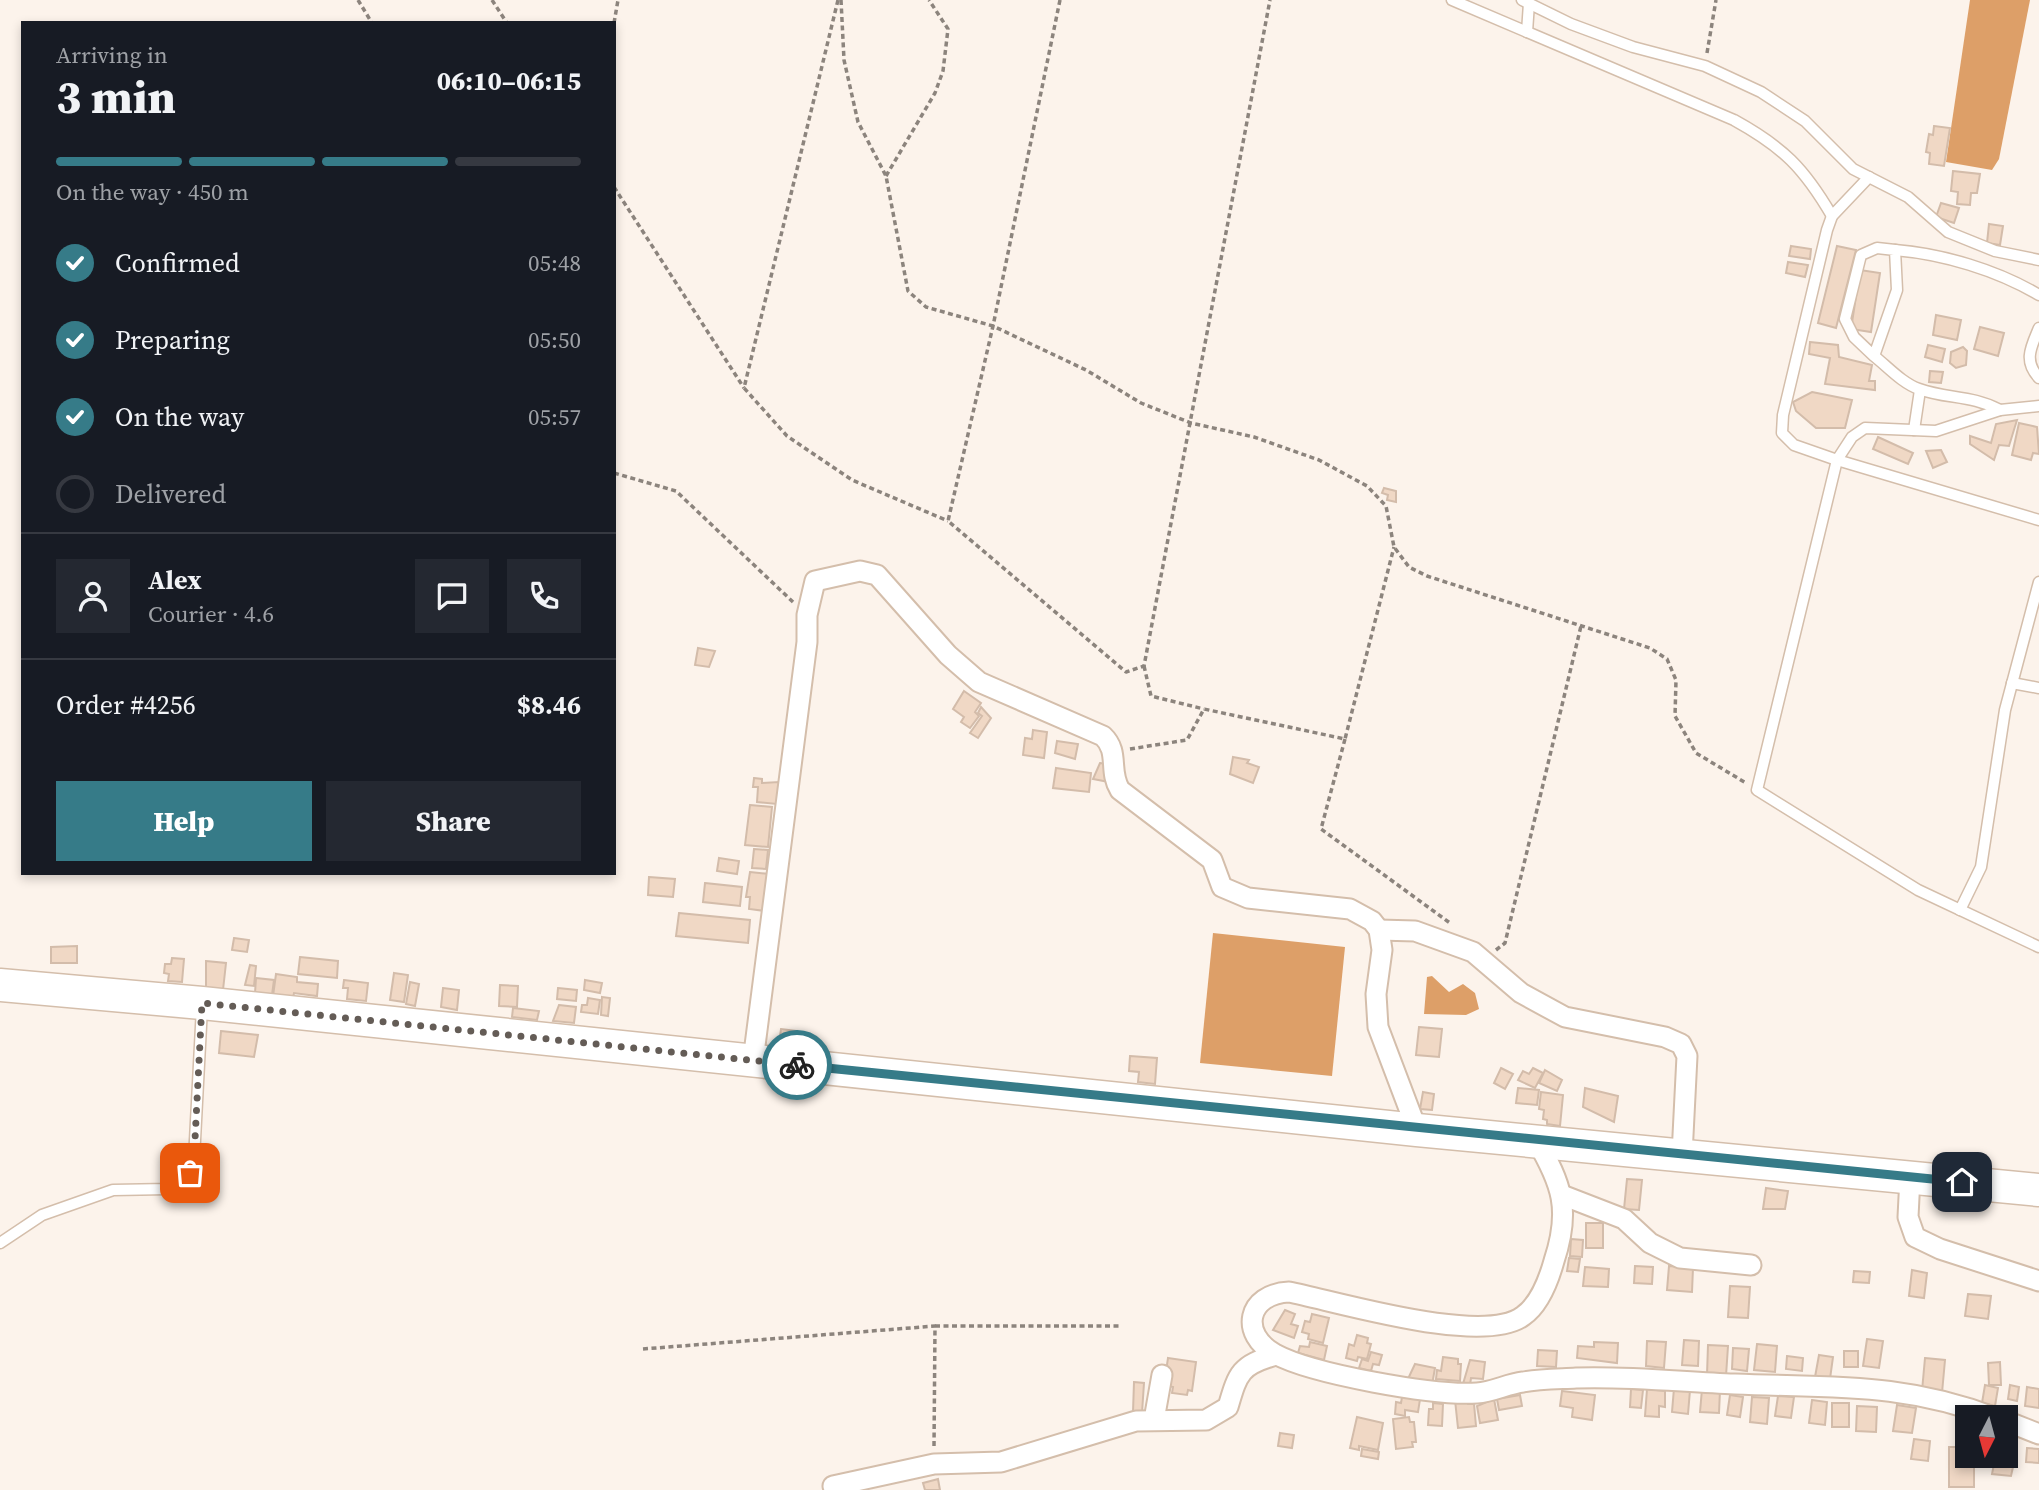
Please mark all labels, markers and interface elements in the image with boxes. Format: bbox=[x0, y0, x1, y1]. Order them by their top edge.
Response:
text: Arriving in bbox=[56, 39, 168, 71]
text: 06:10–06:15 bbox=[437, 63, 581, 99]
text: 3 min bbox=[56, 65, 176, 128]
text: On the way · 450 m bbox=[56, 176, 249, 208]
icon: check bbox=[56, 244, 94, 282]
text: Confirmed bbox=[115, 245, 240, 281]
text: 05:48 bbox=[528, 247, 581, 279]
icon: check bbox=[56, 321, 94, 359]
text: Preparing bbox=[115, 322, 230, 358]
text: 05:50 bbox=[528, 324, 581, 356]
icon: check bbox=[56, 398, 94, 436]
text: On the way bbox=[115, 399, 244, 435]
text: 05:57 bbox=[528, 401, 581, 433]
text: Delivered bbox=[115, 476, 226, 512]
button: person bbox=[56, 559, 130, 633]
button: chat bbox=[415, 559, 489, 633]
button: phone bbox=[507, 559, 581, 633]
text: Alex bbox=[148, 562, 202, 598]
text: Courier · 4.6 bbox=[148, 598, 274, 630]
text: Order #4256 bbox=[56, 687, 196, 723]
text: $8.46 bbox=[517, 687, 581, 723]
button: Help bbox=[56, 781, 312, 861]
button: Share bbox=[326, 781, 581, 861]
courier bbox=[762, 1030, 832, 1100]
icon: bike bbox=[778, 1046, 816, 1084]
pin bbox=[160, 1143, 220, 1203]
pin bbox=[1932, 1152, 1992, 1212]
icon: bag bbox=[171, 1154, 209, 1192]
icon: home bbox=[1943, 1163, 1981, 1201]
north arrow bbox=[1955, 1405, 2018, 1468]
map controls bbox=[1955, 1405, 2018, 1468]

